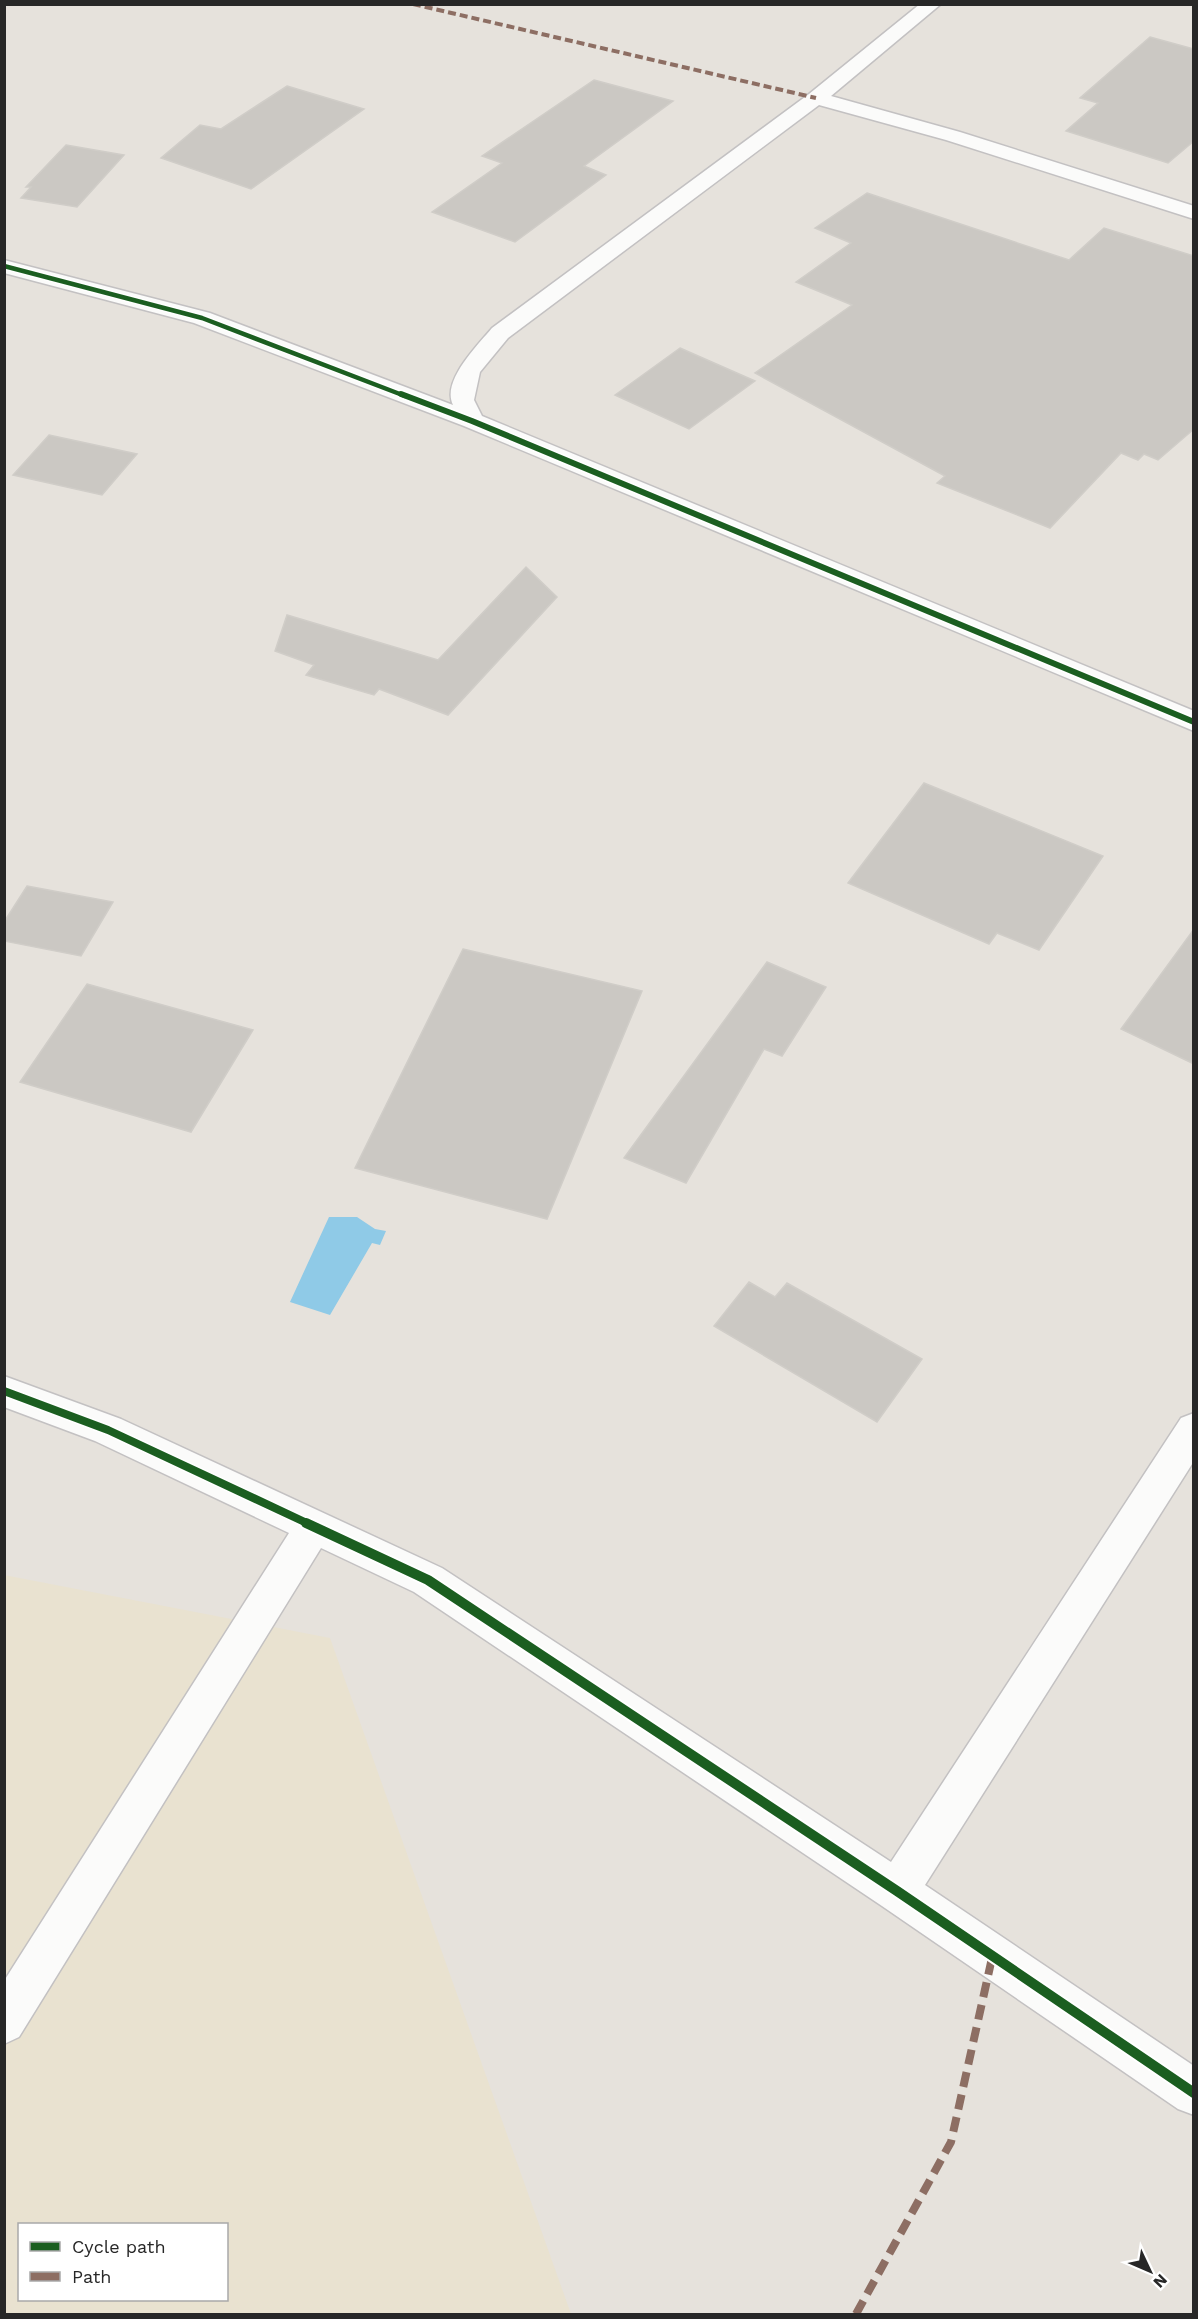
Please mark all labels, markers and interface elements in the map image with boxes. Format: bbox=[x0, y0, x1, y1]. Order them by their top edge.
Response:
legend bbox=[18, 2223, 228, 2301]
text: Cycle path bbox=[72, 2236, 166, 2257]
north arrow bbox=[1120, 2241, 1180, 2301]
text: Path bbox=[72, 2266, 112, 2287]
text: N bbox=[1149, 2270, 1171, 2292]

